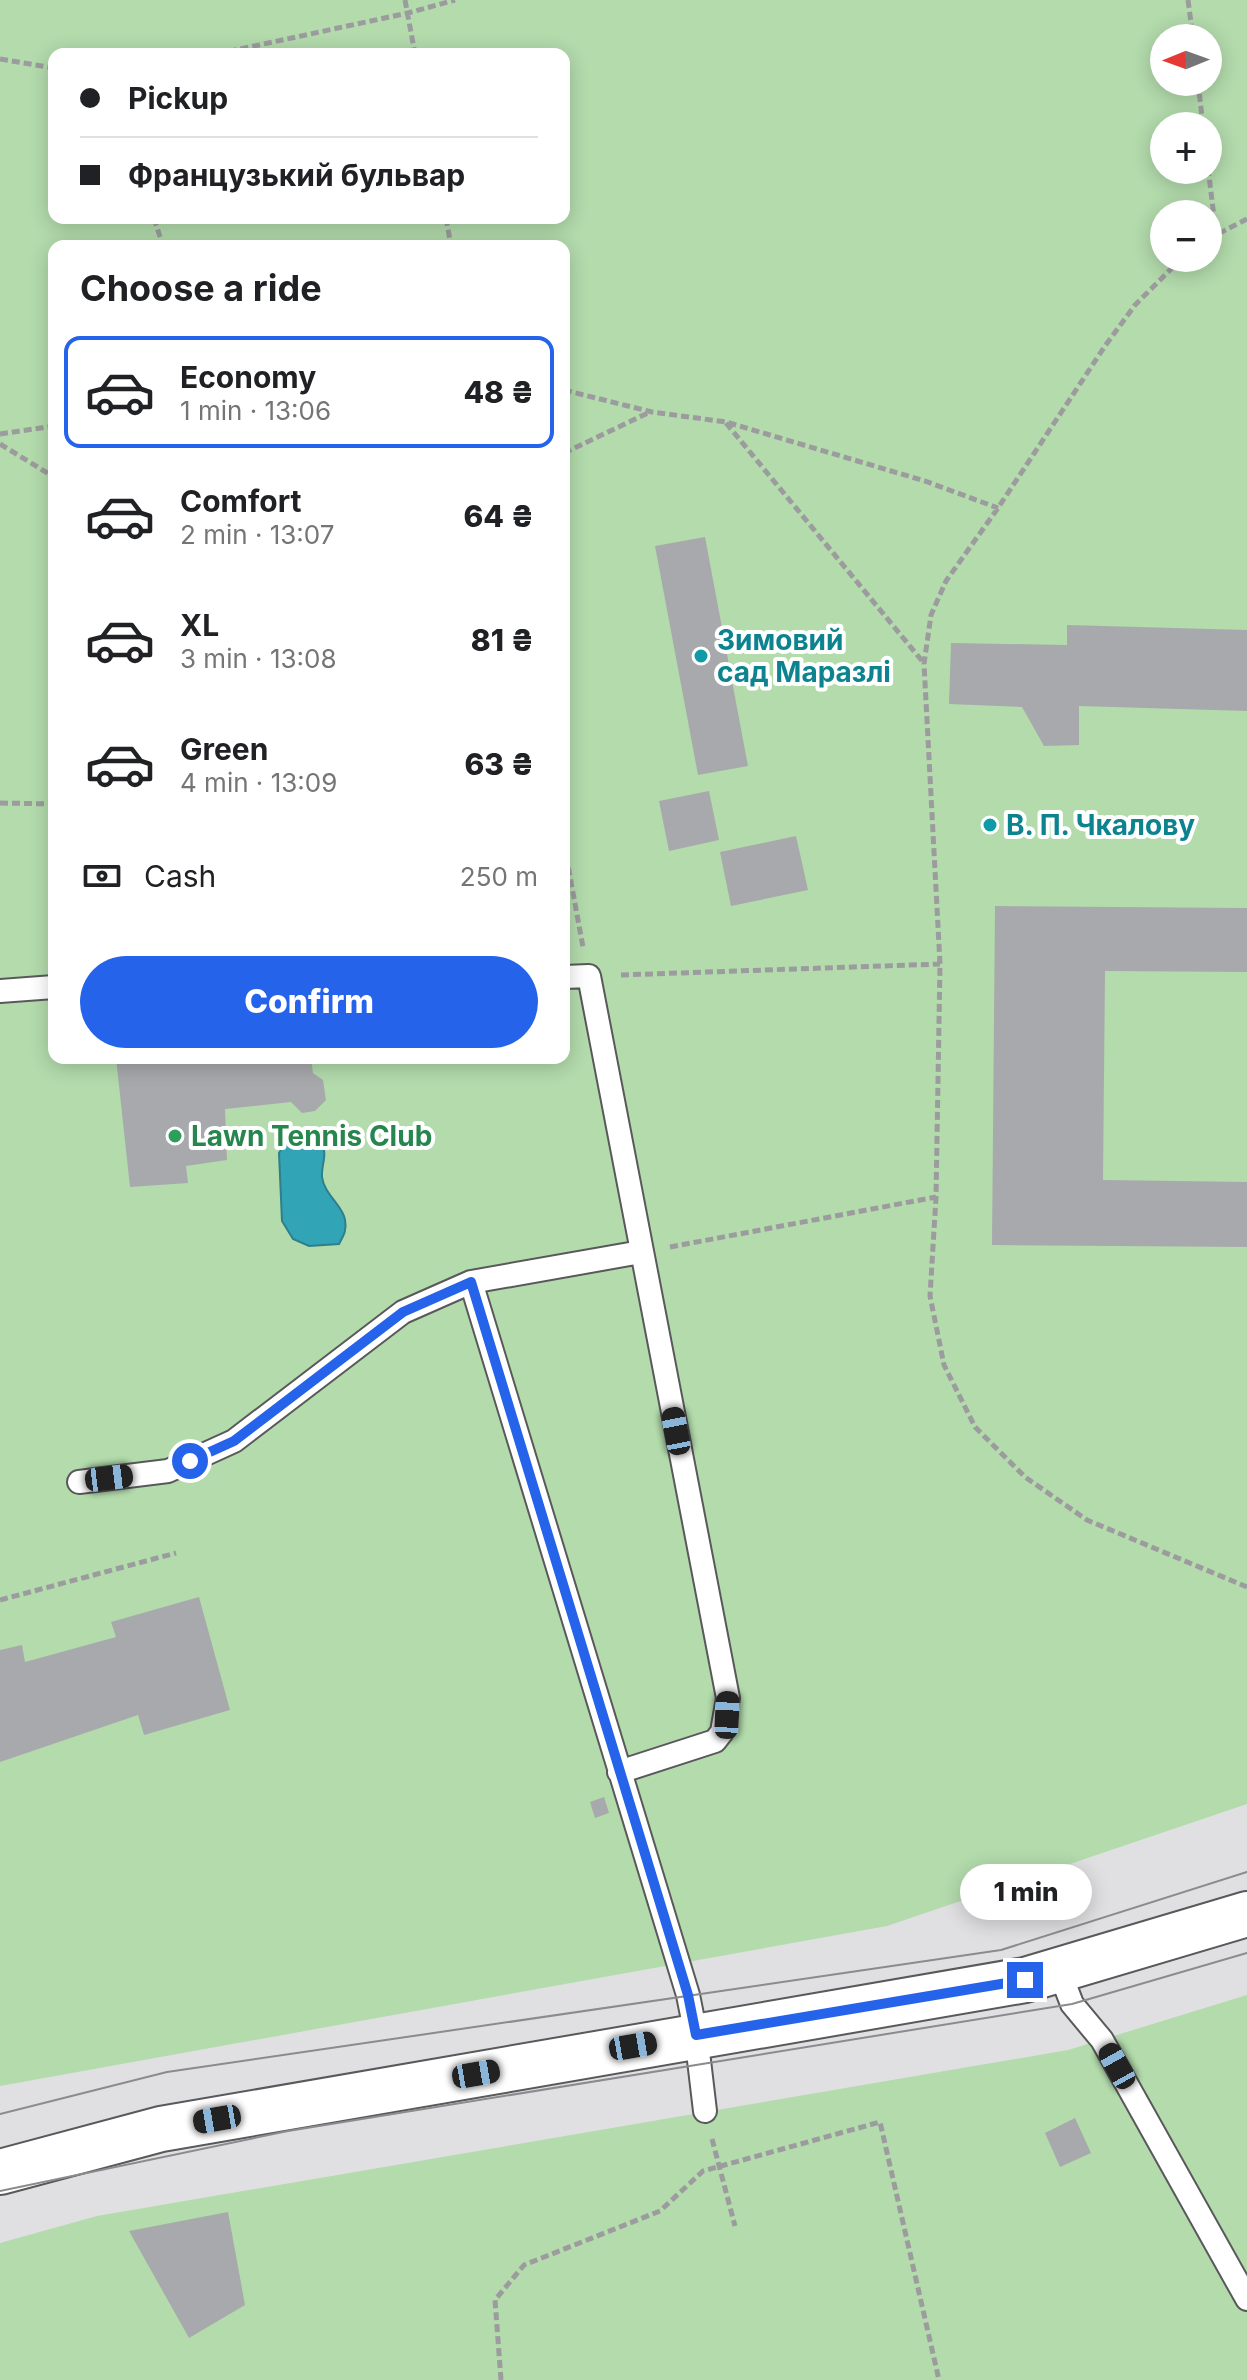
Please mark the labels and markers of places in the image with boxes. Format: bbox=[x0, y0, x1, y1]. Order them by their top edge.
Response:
place label: Зимовий сад Маразлі bbox=[717, 623, 891, 689]
marker: Зимовий сад Маразлі bbox=[692, 647, 710, 665]
place label: В. П. Чкалову bbox=[1006, 808, 1195, 842]
marker: В. П. Чкалову bbox=[981, 816, 999, 834]
place label: Lawn Tennis Club bbox=[191, 1119, 432, 1153]
marker: Lawn Tennis Club bbox=[166, 1127, 184, 1145]

